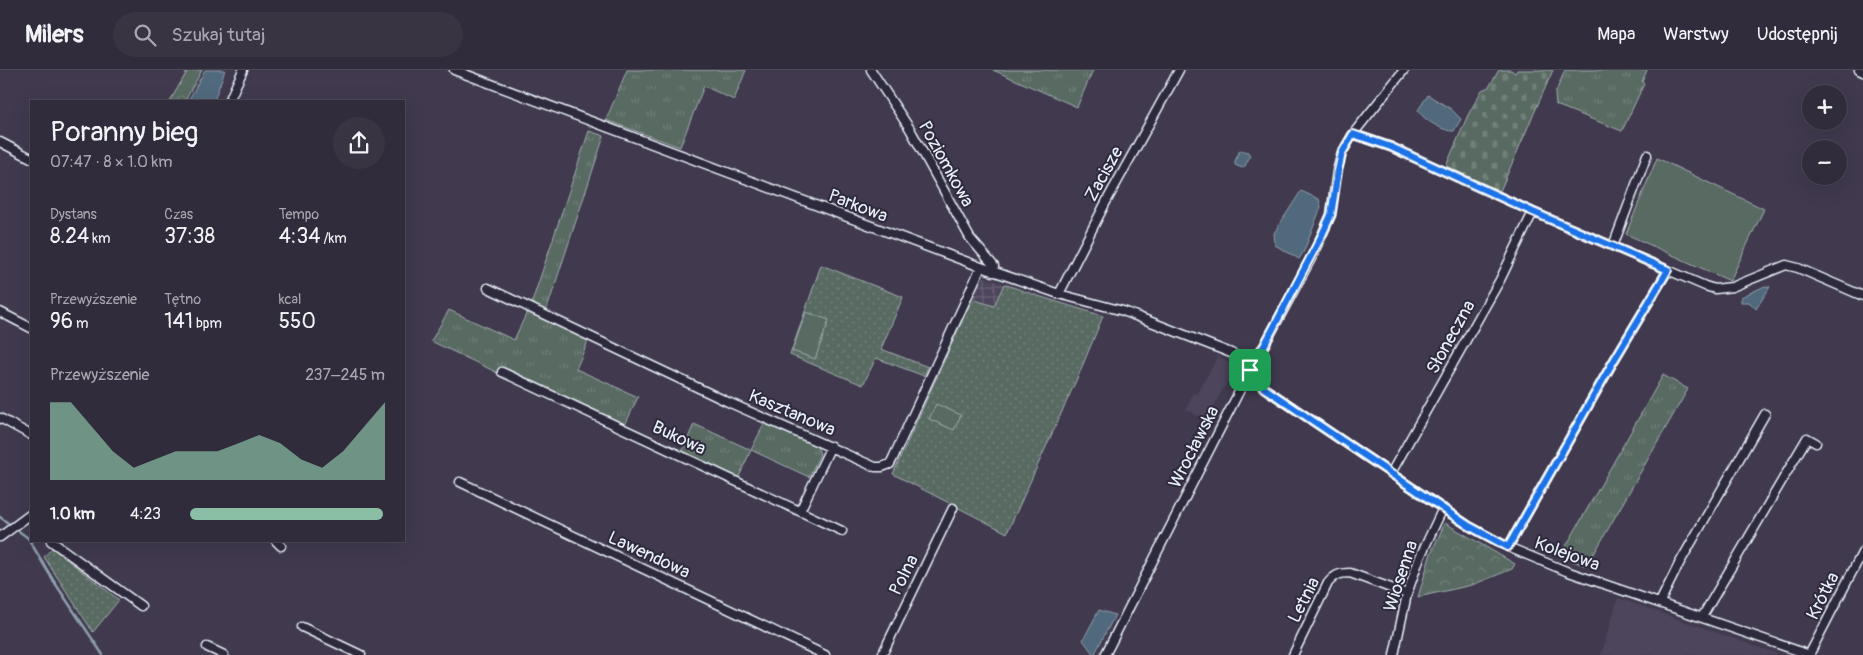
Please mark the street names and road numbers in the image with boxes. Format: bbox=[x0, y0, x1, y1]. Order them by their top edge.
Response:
street label: Poziomkowa bbox=[913, 117, 979, 211]
street label: Zacisze bbox=[1080, 142, 1128, 206]
street label: Parkowa bbox=[825, 184, 891, 228]
street label: Słoneczna bbox=[1421, 296, 1481, 378]
street label: Kasztanowa bbox=[745, 384, 839, 442]
street label: Wrocławska bbox=[1164, 402, 1224, 492]
street label: Bukowa bbox=[648, 416, 710, 460]
street label: Lawendowa bbox=[604, 526, 694, 584]
street label: Kolejowa bbox=[1531, 532, 1603, 576]
street label: Wiosenna bbox=[1379, 537, 1423, 615]
street label: Polna bbox=[884, 551, 924, 599]
street label: Krótka bbox=[1801, 568, 1845, 624]
street label: Letnia bbox=[1283, 573, 1325, 627]

